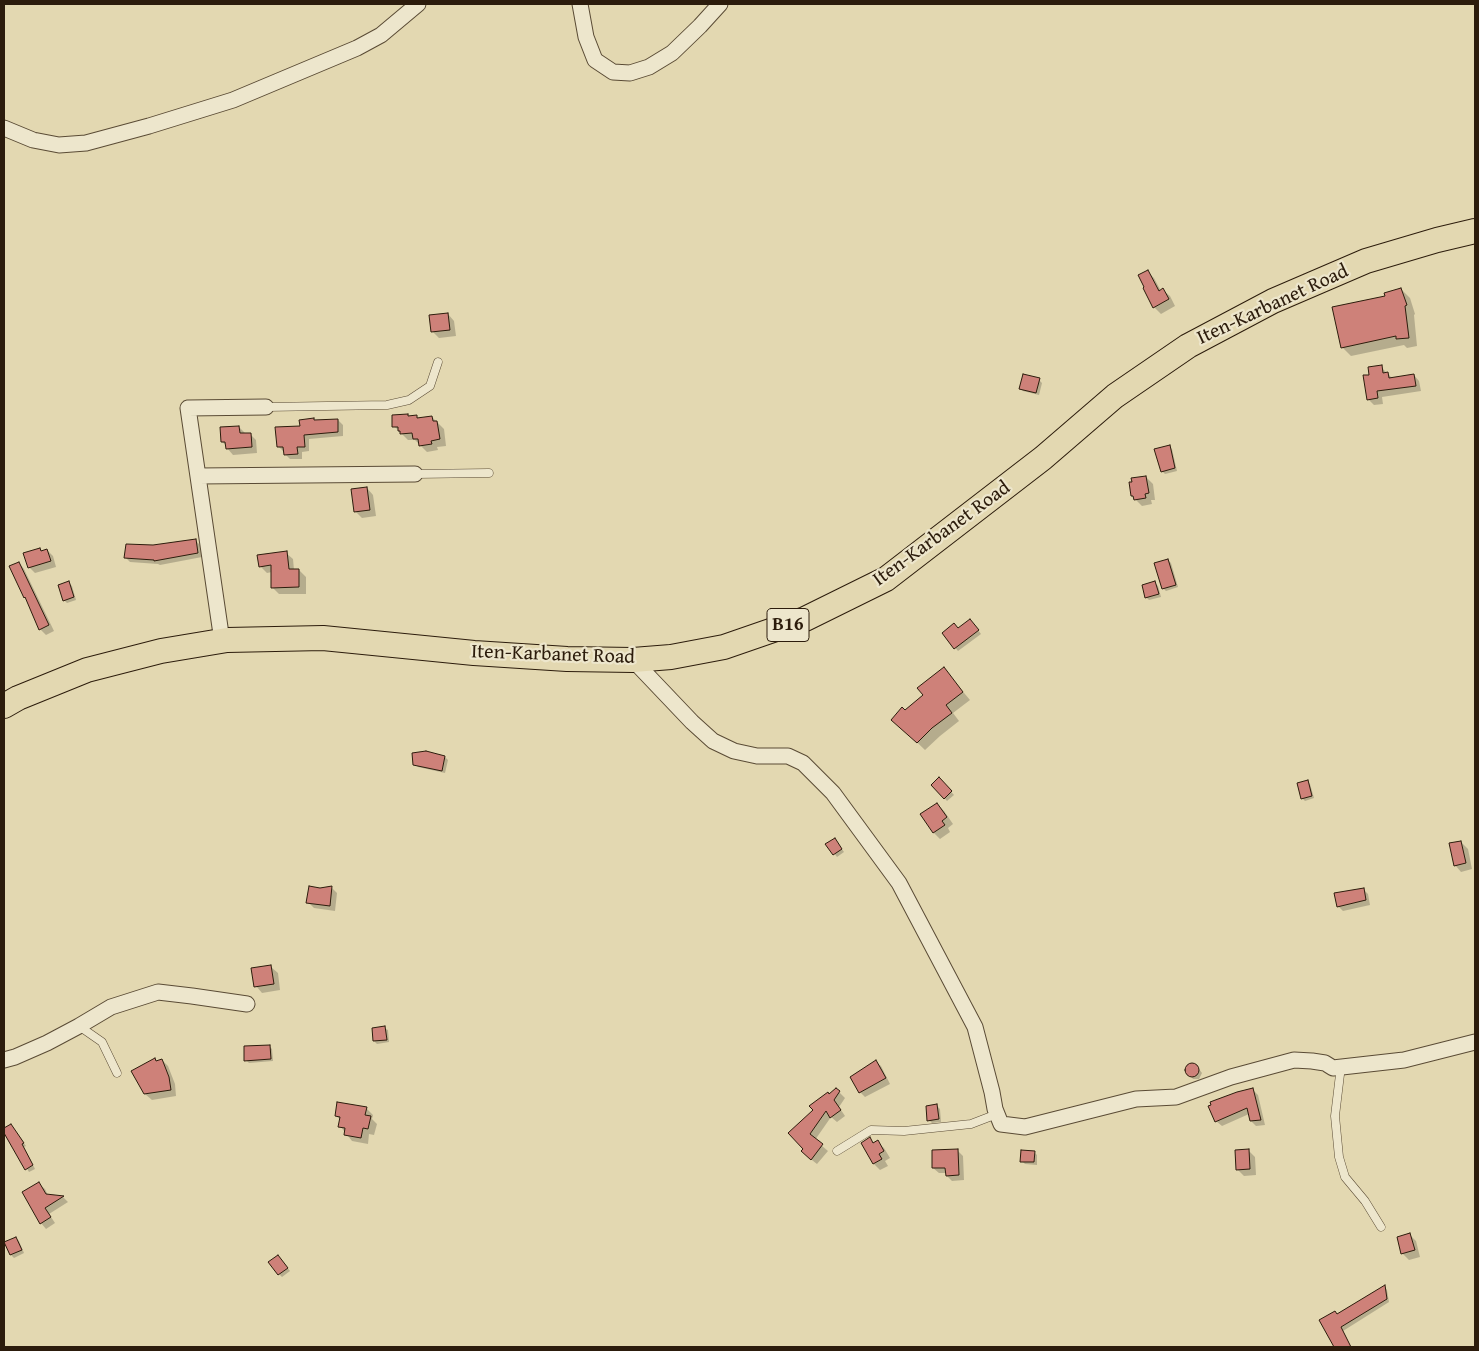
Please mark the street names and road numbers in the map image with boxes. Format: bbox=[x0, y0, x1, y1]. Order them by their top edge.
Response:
street label: Iten-Karbanet Road bbox=[1194, 259, 1352, 351]
street label: Iten-Karbanet Road bbox=[869, 476, 1015, 592]
road number: B16 bbox=[767, 608, 809, 642]
street label: Iten-Karbanet Road bbox=[471, 640, 635, 670]

